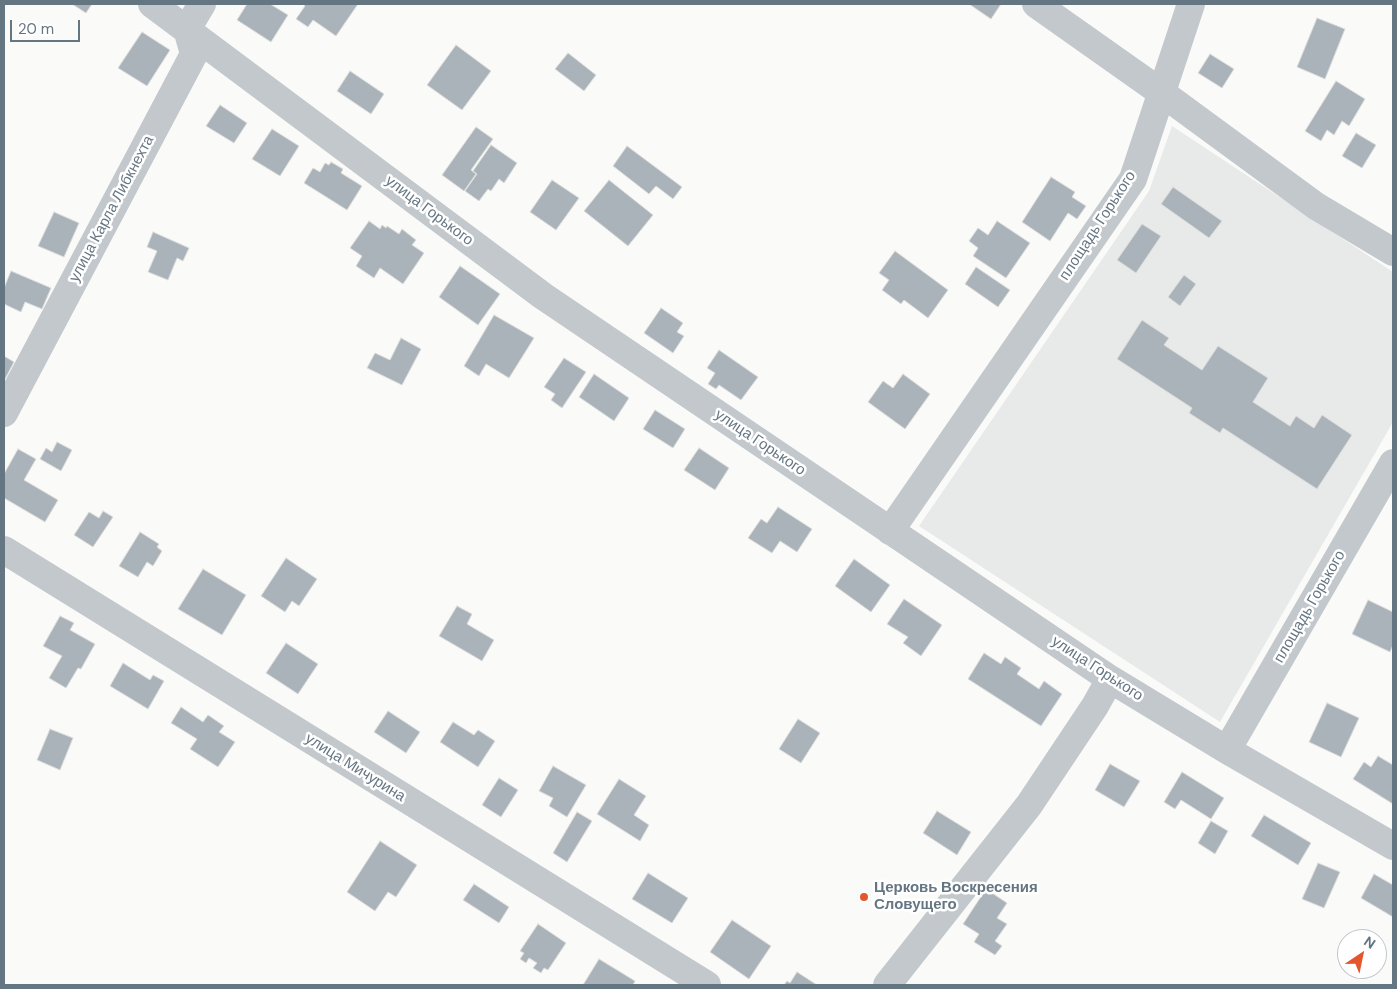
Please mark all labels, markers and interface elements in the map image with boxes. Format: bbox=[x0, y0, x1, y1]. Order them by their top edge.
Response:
scale bar bbox=[12, 10, 82, 42]
text: 20 m bbox=[18, 19, 54, 39]
street label: улица Карла Либкнехта bbox=[66, 133, 158, 285]
street label: площадь Горького bbox=[1056, 168, 1140, 284]
street label: улица Горького bbox=[381, 172, 477, 250]
street label: улица Горького bbox=[711, 406, 809, 480]
street label: площадь Горького bbox=[1271, 548, 1349, 666]
street label: улица Горького bbox=[1048, 633, 1146, 705]
street label: улица Мичурина bbox=[302, 730, 408, 806]
place label: Церковь Воскресения Словущего bbox=[874, 879, 1038, 914]
marker: Церковь Воскресения Словущего bbox=[858, 891, 870, 903]
north arrow bbox=[1337, 929, 1387, 979]
text: N bbox=[1361, 932, 1379, 953]

